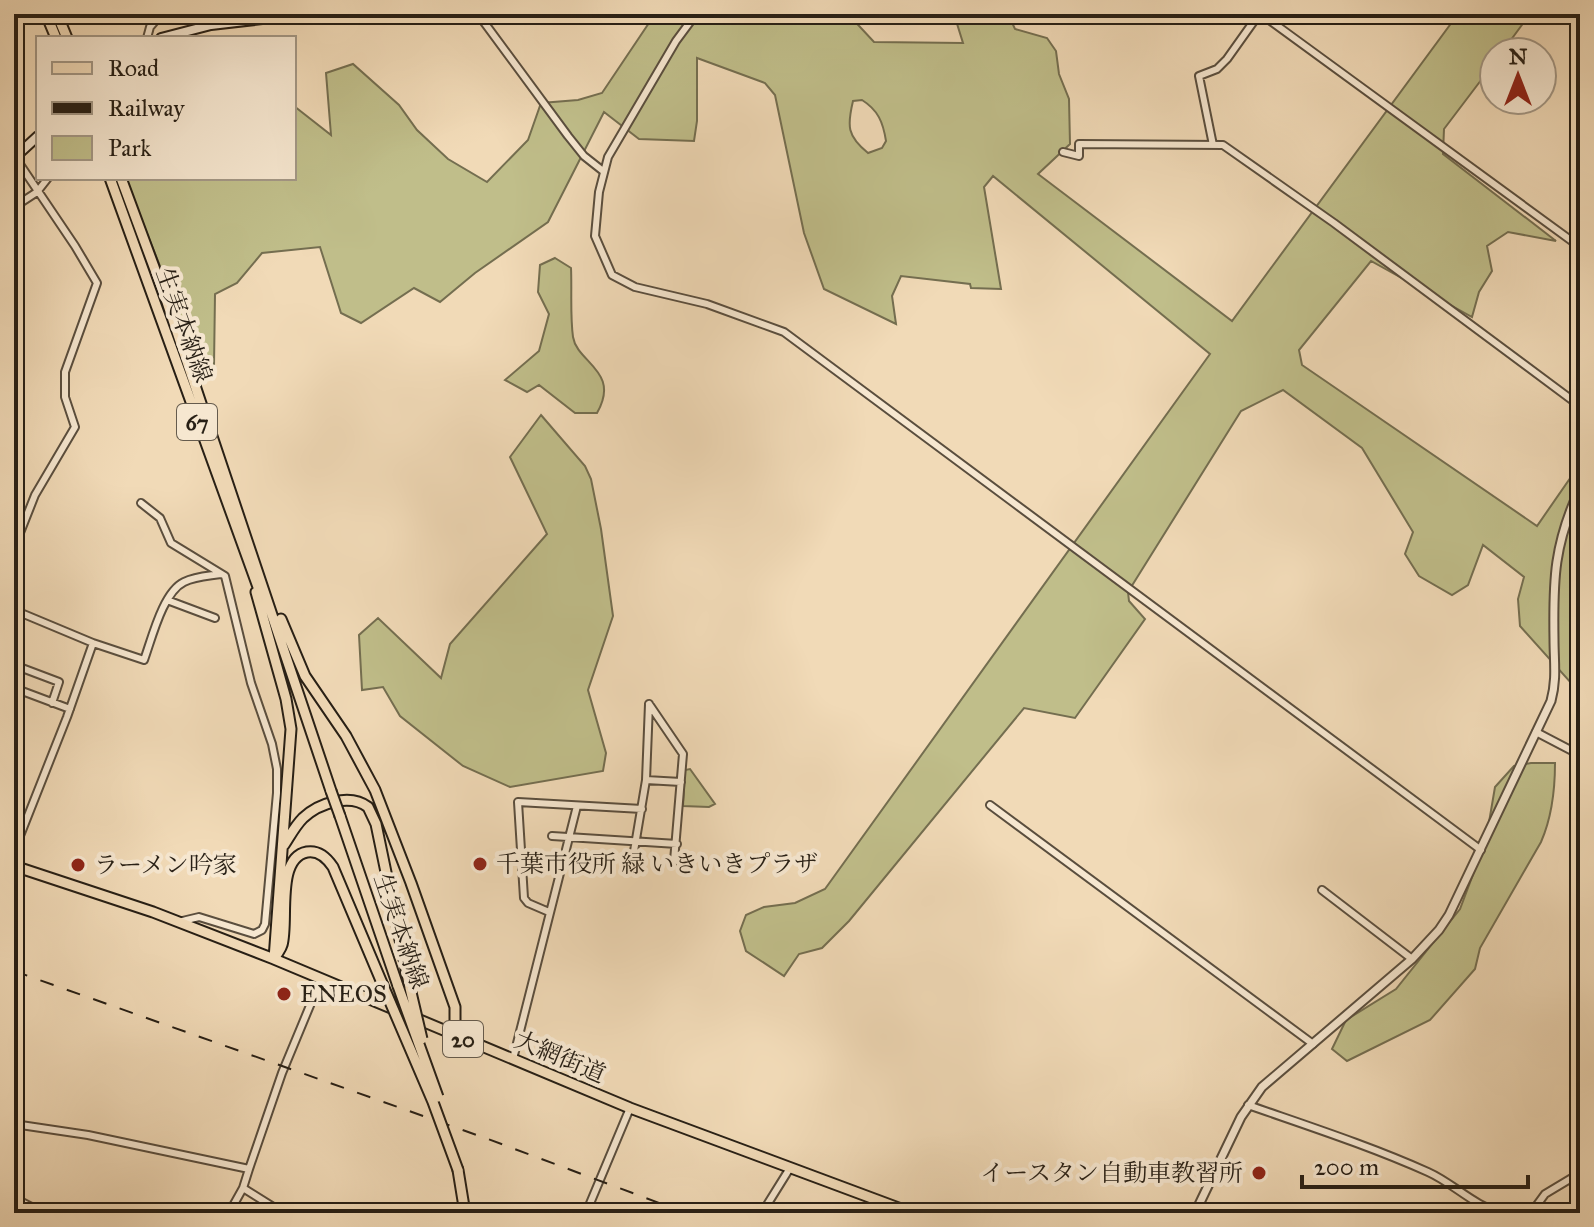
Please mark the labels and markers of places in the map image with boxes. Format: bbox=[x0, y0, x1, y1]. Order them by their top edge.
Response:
place label: 千葉市役所 緑 いきいきプラザ bbox=[496, 849, 818, 879]
place label: ラーメン吟家 bbox=[94, 850, 237, 880]
marker: 千葉市役所 緑 いきいきプラザ bbox=[471, 855, 489, 873]
marker: ラーメン吟家 bbox=[69, 856, 87, 874]
place label: ENEOS bbox=[300, 979, 387, 1009]
marker: ENEOS bbox=[275, 985, 293, 1003]
place label: イースタン自動車教習所 bbox=[980, 1158, 1243, 1188]
marker: イースタン自動車教習所 bbox=[1250, 1164, 1268, 1182]

